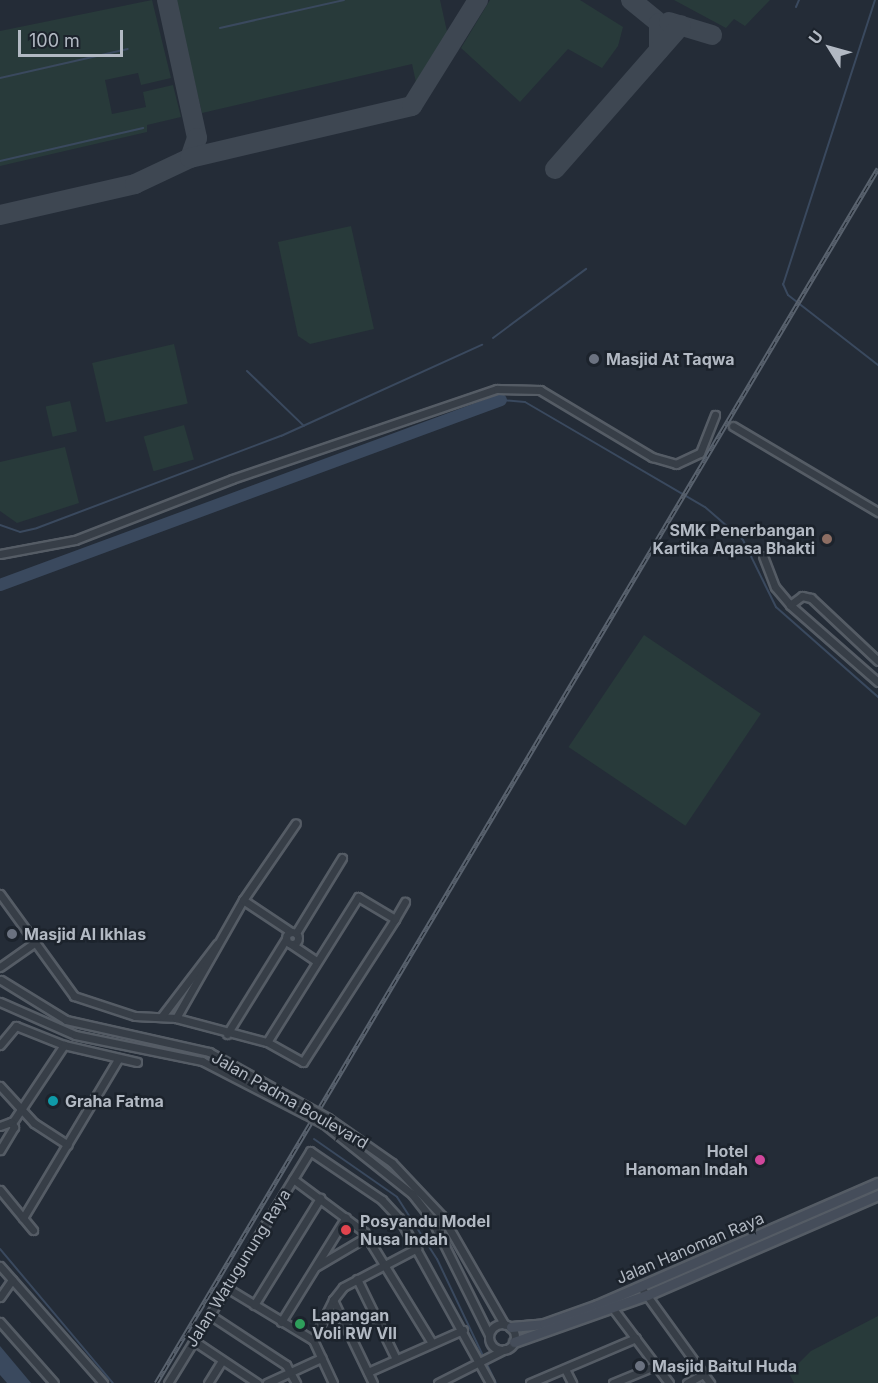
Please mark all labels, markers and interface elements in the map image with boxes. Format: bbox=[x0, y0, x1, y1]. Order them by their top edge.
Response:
scale bar bbox=[21, 18, 126, 56]
north arrow bbox=[800, 18, 860, 78]
text: U bbox=[804, 26, 827, 48]
text: 100 m bbox=[29, 30, 80, 51]
place label: Masjid At Taqwa bbox=[606, 349, 735, 369]
marker: Masjid At Taqwa bbox=[587, 352, 601, 366]
place label: SMK Penerbangan Kartika Aqasa Bhakti bbox=[653, 520, 815, 558]
marker: SMK Penerbangan Kartika Aqasa Bhakti bbox=[820, 532, 834, 546]
place label: Masjid Al Ikhlas bbox=[24, 924, 146, 944]
marker: Masjid Al Ikhlas bbox=[5, 927, 19, 941]
street label: Jalan Padma Boulevard bbox=[208, 1047, 372, 1153]
place label: Graha Fatma bbox=[65, 1091, 164, 1111]
marker: Graha Fatma bbox=[46, 1094, 60, 1108]
place label: Hotel Hanoman Indah bbox=[626, 1141, 748, 1179]
marker: Hotel Hanoman Indah bbox=[753, 1153, 767, 1167]
street label: Jalan Watugunung Raya bbox=[182, 1186, 294, 1350]
street label: Jalan Hanoman Raya bbox=[613, 1208, 767, 1288]
place label: Posyandu Model Nusa Indah bbox=[360, 1211, 490, 1249]
marker: Posyandu Model Nusa Indah bbox=[337, 1221, 355, 1239]
place label: Lapangan Voli RW VII bbox=[312, 1305, 397, 1343]
marker: Lapangan Voli RW VII bbox=[293, 1317, 307, 1331]
place label: Masjid Baitul Huda bbox=[652, 1356, 797, 1376]
marker: Masjid Baitul Huda bbox=[633, 1359, 647, 1373]

